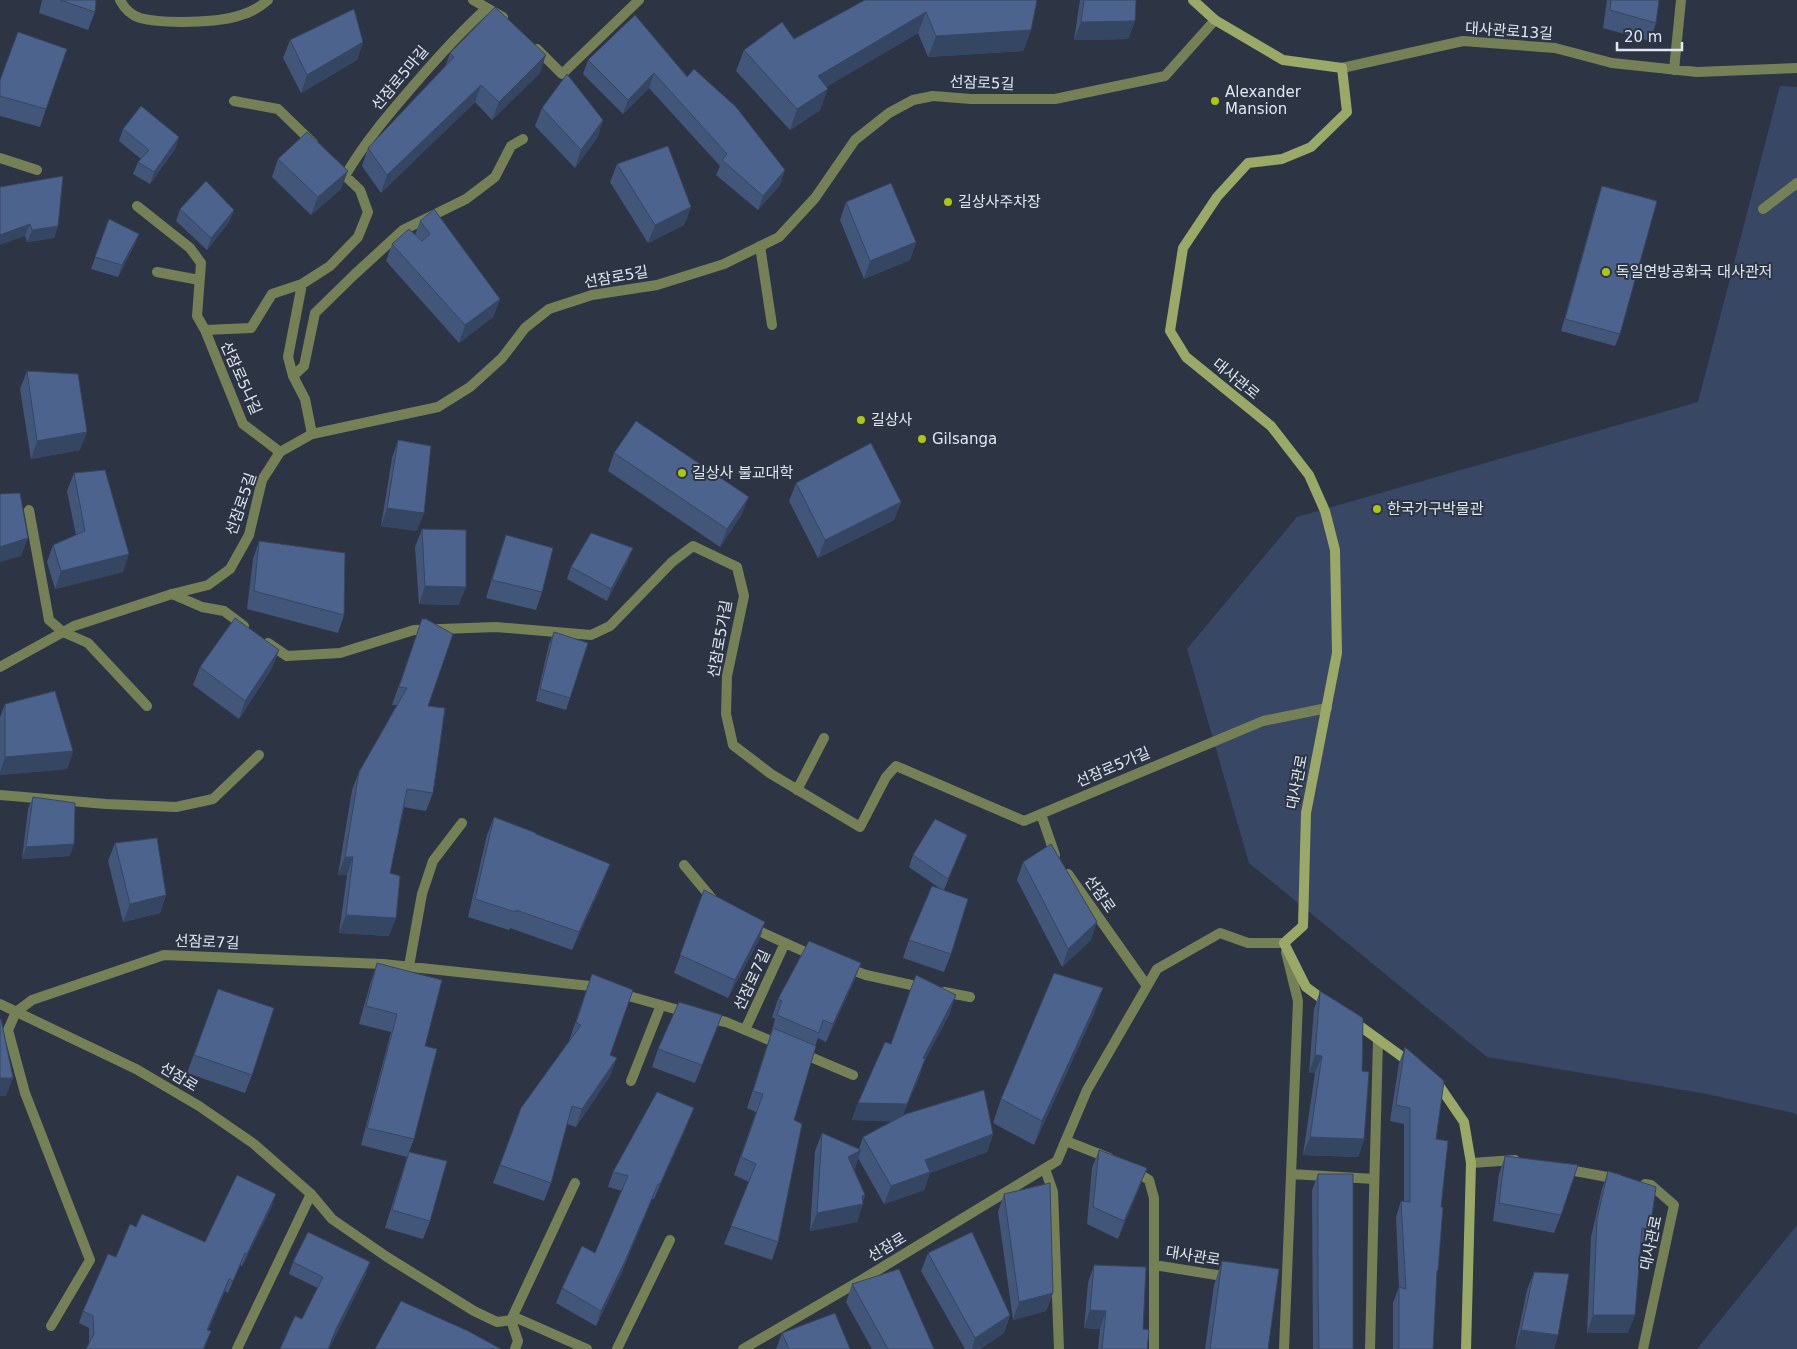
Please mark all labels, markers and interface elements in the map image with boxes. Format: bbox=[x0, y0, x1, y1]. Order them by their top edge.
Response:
street label: 대사관로13길 bbox=[1464, 19, 1554, 43]
scale bar bbox=[1617, 20, 1682, 52]
text: 20 m bbox=[1624, 28, 1662, 46]
street label: 선잠로5마길 bbox=[368, 42, 432, 114]
street label: 선잠로5길 bbox=[949, 73, 1015, 93]
place label: Alexander Mansion bbox=[1225, 83, 1302, 118]
marker: Alexander Mansion bbox=[1209, 95, 1221, 107]
place label: 길상사주차장 bbox=[958, 193, 1041, 211]
marker: 길상사주차장 bbox=[942, 196, 954, 208]
street label: 선잠로5길 bbox=[583, 263, 649, 291]
place label: 독일연방공화국 대사관저 bbox=[1616, 263, 1773, 281]
marker: 독일연방공화국 대사관저 bbox=[1600, 266, 1612, 278]
street label: 선잠로5나길 bbox=[217, 338, 265, 418]
street label: 대사관로 bbox=[1209, 355, 1263, 403]
place label: 길상사 bbox=[871, 411, 913, 429]
marker: 길상사 bbox=[855, 414, 867, 426]
place label: Gilsanga bbox=[932, 430, 997, 448]
marker: Gilsanga bbox=[916, 433, 928, 445]
place label: 길상사 불교대학 bbox=[692, 464, 794, 482]
marker: 길상사 불교대학 bbox=[676, 467, 688, 479]
street label: 선잠로5길 bbox=[222, 470, 260, 538]
place label: 한국가구박물관 bbox=[1387, 500, 1484, 518]
marker: 한국가구박물관 bbox=[1371, 503, 1383, 515]
street label: 선잠로5가길 bbox=[704, 599, 736, 679]
street label: 선잠로5가길 bbox=[1073, 743, 1153, 791]
street label: 대사관로 bbox=[1283, 753, 1311, 811]
street label: 선잠로 bbox=[1081, 872, 1119, 916]
street label: 선잠로7길 bbox=[174, 932, 240, 952]
street label: 선잠로7길 bbox=[730, 947, 774, 1013]
street label: 선잠로 bbox=[157, 1059, 201, 1095]
street label: 대사관로 bbox=[1636, 1214, 1666, 1272]
street label: 선잠로 bbox=[865, 1229, 909, 1265]
street label: 대사관로 bbox=[1164, 1243, 1222, 1269]

